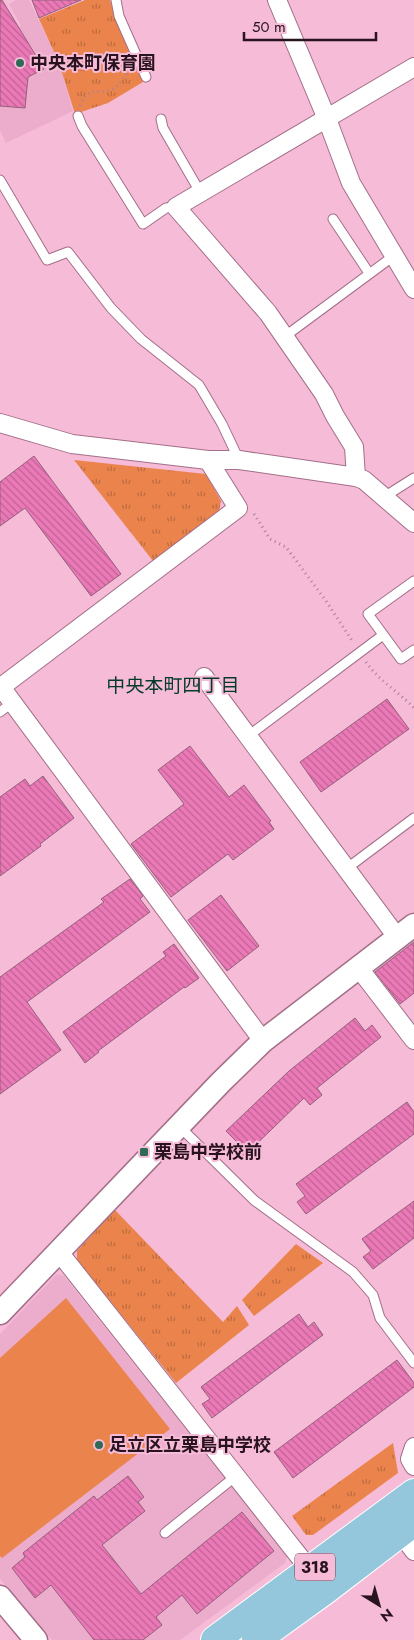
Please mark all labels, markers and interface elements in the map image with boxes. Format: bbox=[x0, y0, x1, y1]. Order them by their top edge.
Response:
scale bar bbox=[244, 10, 376, 42]
text: 50 m bbox=[252, 16, 286, 38]
place label: 中央本町保育園 bbox=[30, 50, 156, 76]
marker: 中央本町保育園 bbox=[14, 57, 26, 69]
district label: 中央本町四丁目 bbox=[106, 672, 240, 699]
place label: 栗島中学校前 bbox=[154, 1139, 262, 1165]
marker: 栗島中学校前 bbox=[138, 1146, 150, 1158]
place label: 足立区立栗島中学校 bbox=[109, 1432, 271, 1458]
marker: 足立区立栗島中学校 bbox=[93, 1439, 105, 1451]
road number: 318 bbox=[295, 1554, 335, 1580]
north arrow bbox=[354, 1580, 404, 1630]
text: N bbox=[376, 1604, 397, 1627]

